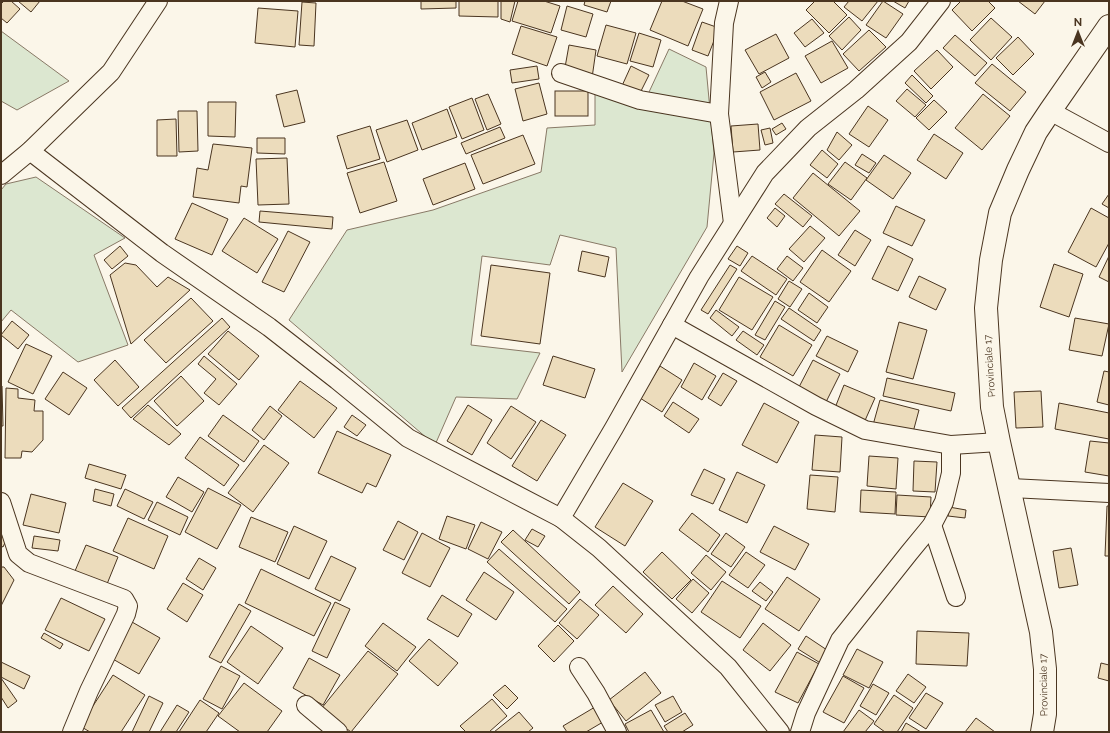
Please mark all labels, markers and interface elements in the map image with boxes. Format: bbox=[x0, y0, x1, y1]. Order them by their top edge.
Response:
north arrow bbox=[1058, 12, 1098, 52]
text: N bbox=[1074, 16, 1082, 29]
street label: Provinciale 17 bbox=[982, 334, 997, 398]
street label: Provinciale 17 bbox=[1037, 653, 1050, 716]

